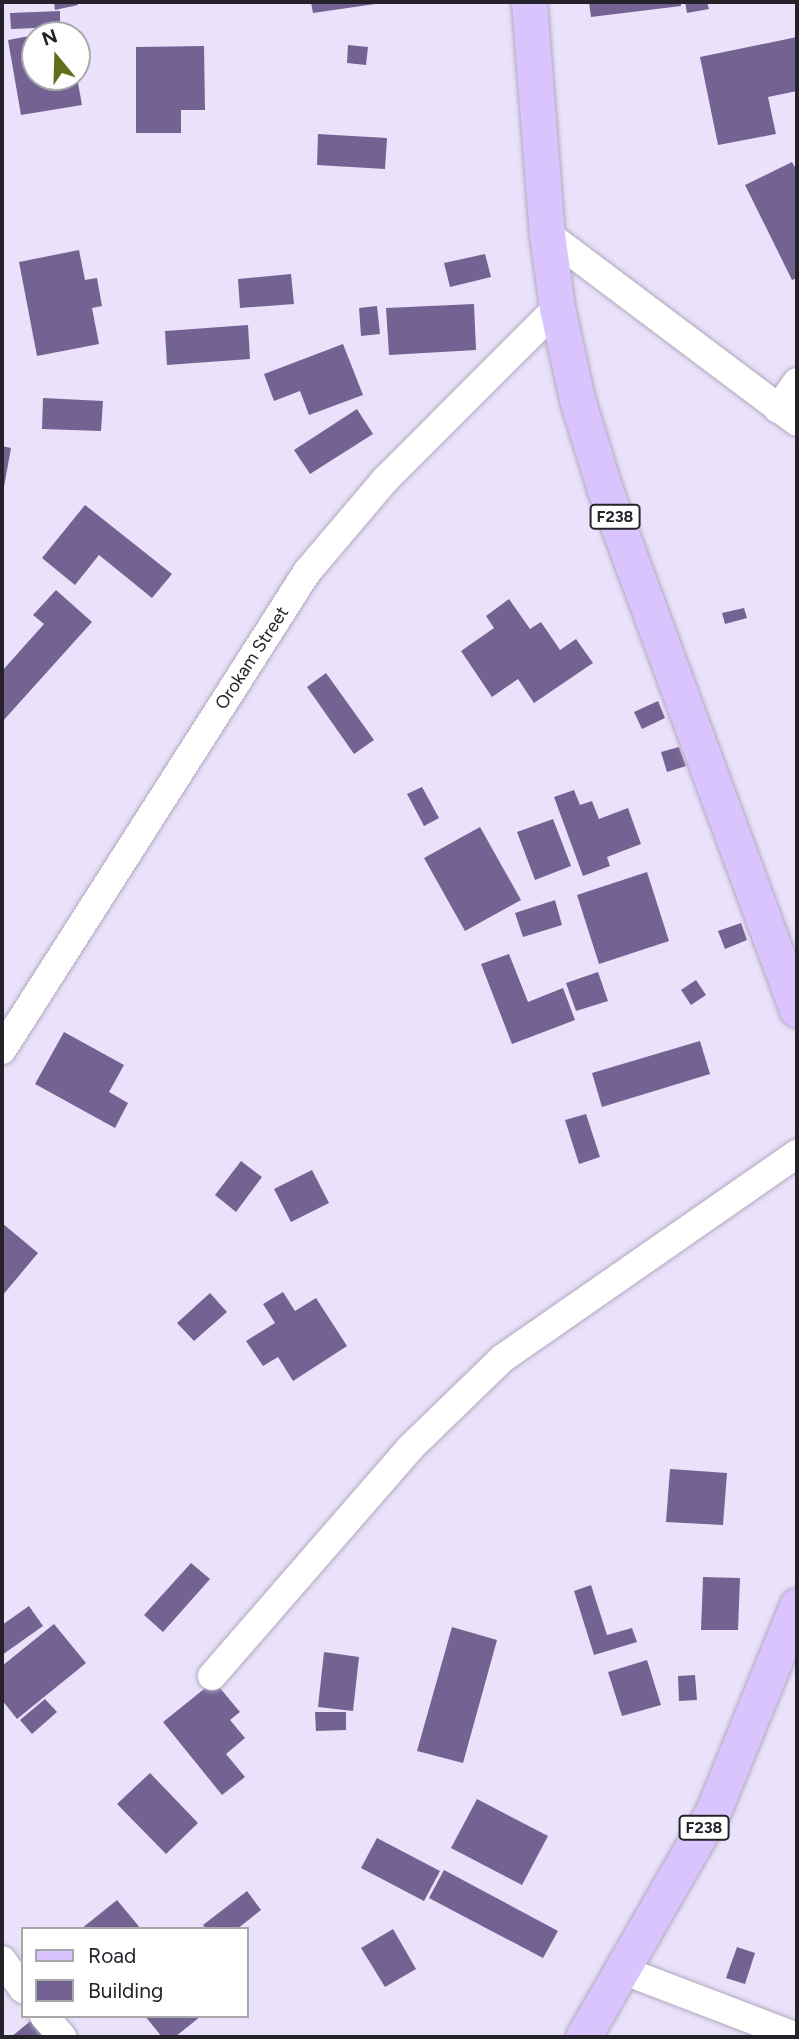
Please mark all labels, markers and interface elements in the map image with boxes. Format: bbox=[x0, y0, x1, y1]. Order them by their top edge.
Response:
north arrow bbox=[21, 21, 91, 91]
text: N bbox=[39, 24, 60, 51]
road number: F238 bbox=[589, 504, 641, 530]
street label: Orokam Street bbox=[211, 602, 293, 714]
road number: F238 bbox=[678, 1816, 730, 1840]
legend bbox=[21, 1927, 248, 2018]
text: Road bbox=[88, 1943, 136, 1968]
text: Building bbox=[88, 1978, 163, 2003]

